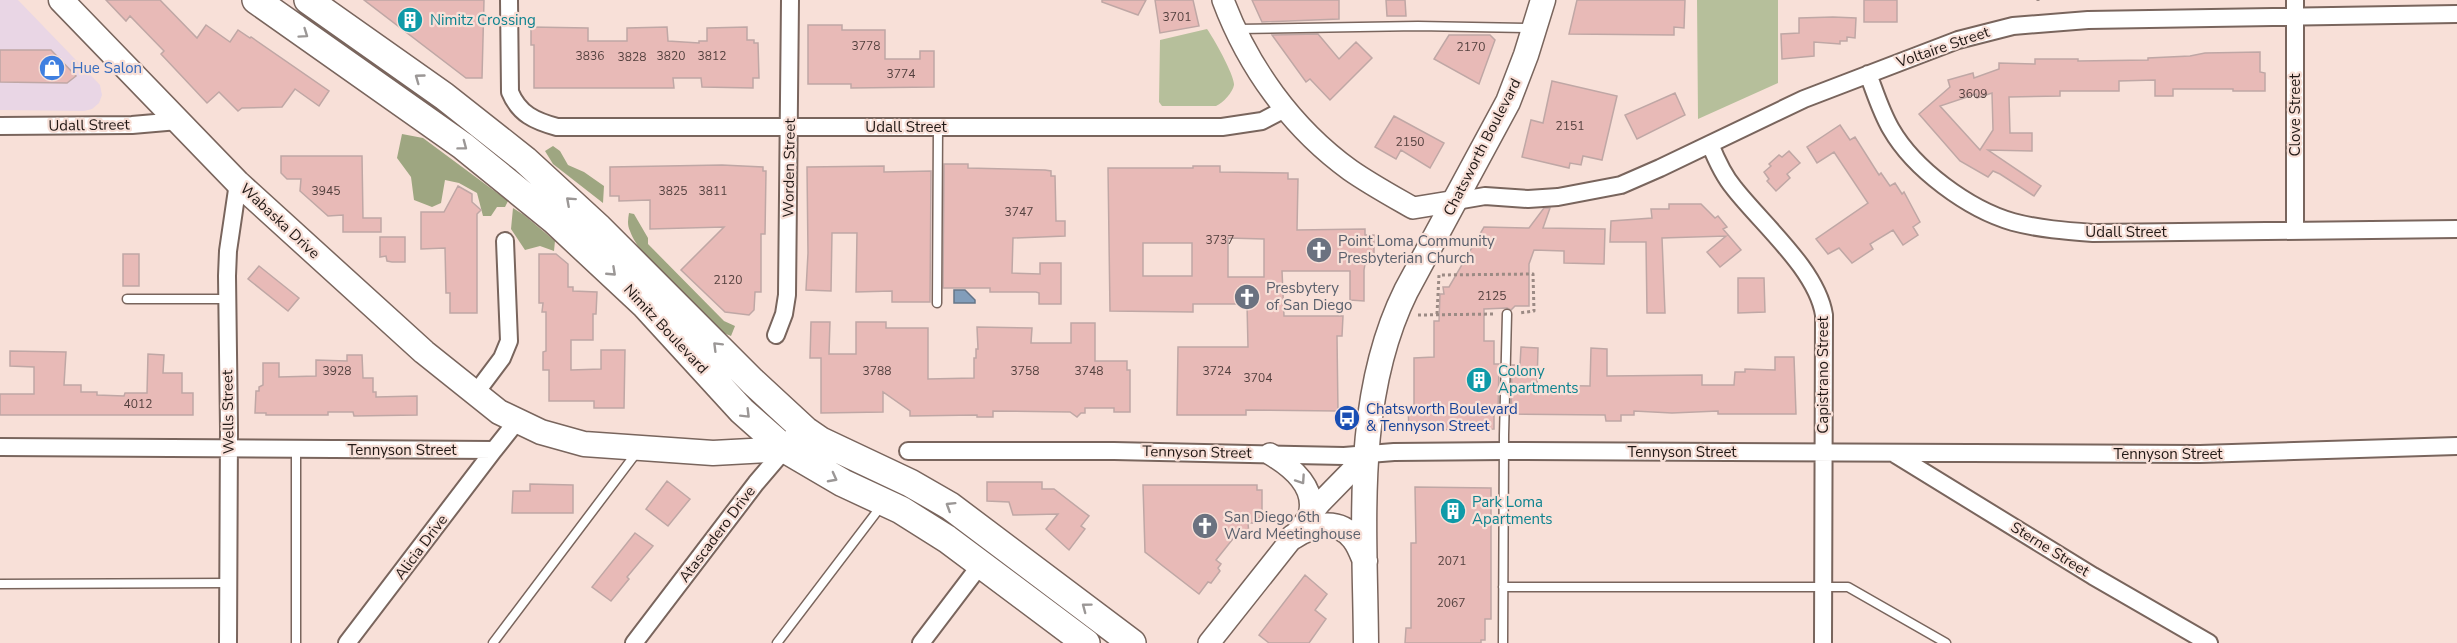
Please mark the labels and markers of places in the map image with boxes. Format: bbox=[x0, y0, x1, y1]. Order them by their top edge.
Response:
building icon: Nimitz Crossing bbox=[395, 5, 425, 35]
place label: Nimitz Crossing bbox=[430, 10, 536, 30]
shop icon: Hue Salon bbox=[37, 53, 67, 83]
place label: Hue Salon bbox=[72, 58, 142, 78]
place label: Point Loma Community Presbyterian Church bbox=[1338, 231, 1495, 268]
church icon: Point Loma Community Presbyterian Church bbox=[1304, 235, 1334, 265]
place label: Presbytery of San Diego bbox=[1266, 278, 1352, 315]
church icon: Presbytery of San Diego bbox=[1232, 282, 1262, 312]
place label: Colony Apartments bbox=[1498, 361, 1578, 398]
building icon: Colony Apartments bbox=[1464, 365, 1494, 395]
place label: Chatsworth Boulevard & Tennyson Street bbox=[1366, 399, 1518, 436]
bus stop icon: Chatsworth Boulevard & Tennyson Street bbox=[1332, 403, 1362, 433]
place label: Park Loma Apartments bbox=[1472, 492, 1552, 529]
building icon: Park Loma Apartments bbox=[1438, 496, 1468, 526]
place label: San Diego 6th Ward Meetinghouse bbox=[1224, 507, 1361, 544]
church icon: San Diego 6th Ward Meetinghouse bbox=[1190, 511, 1220, 541]

